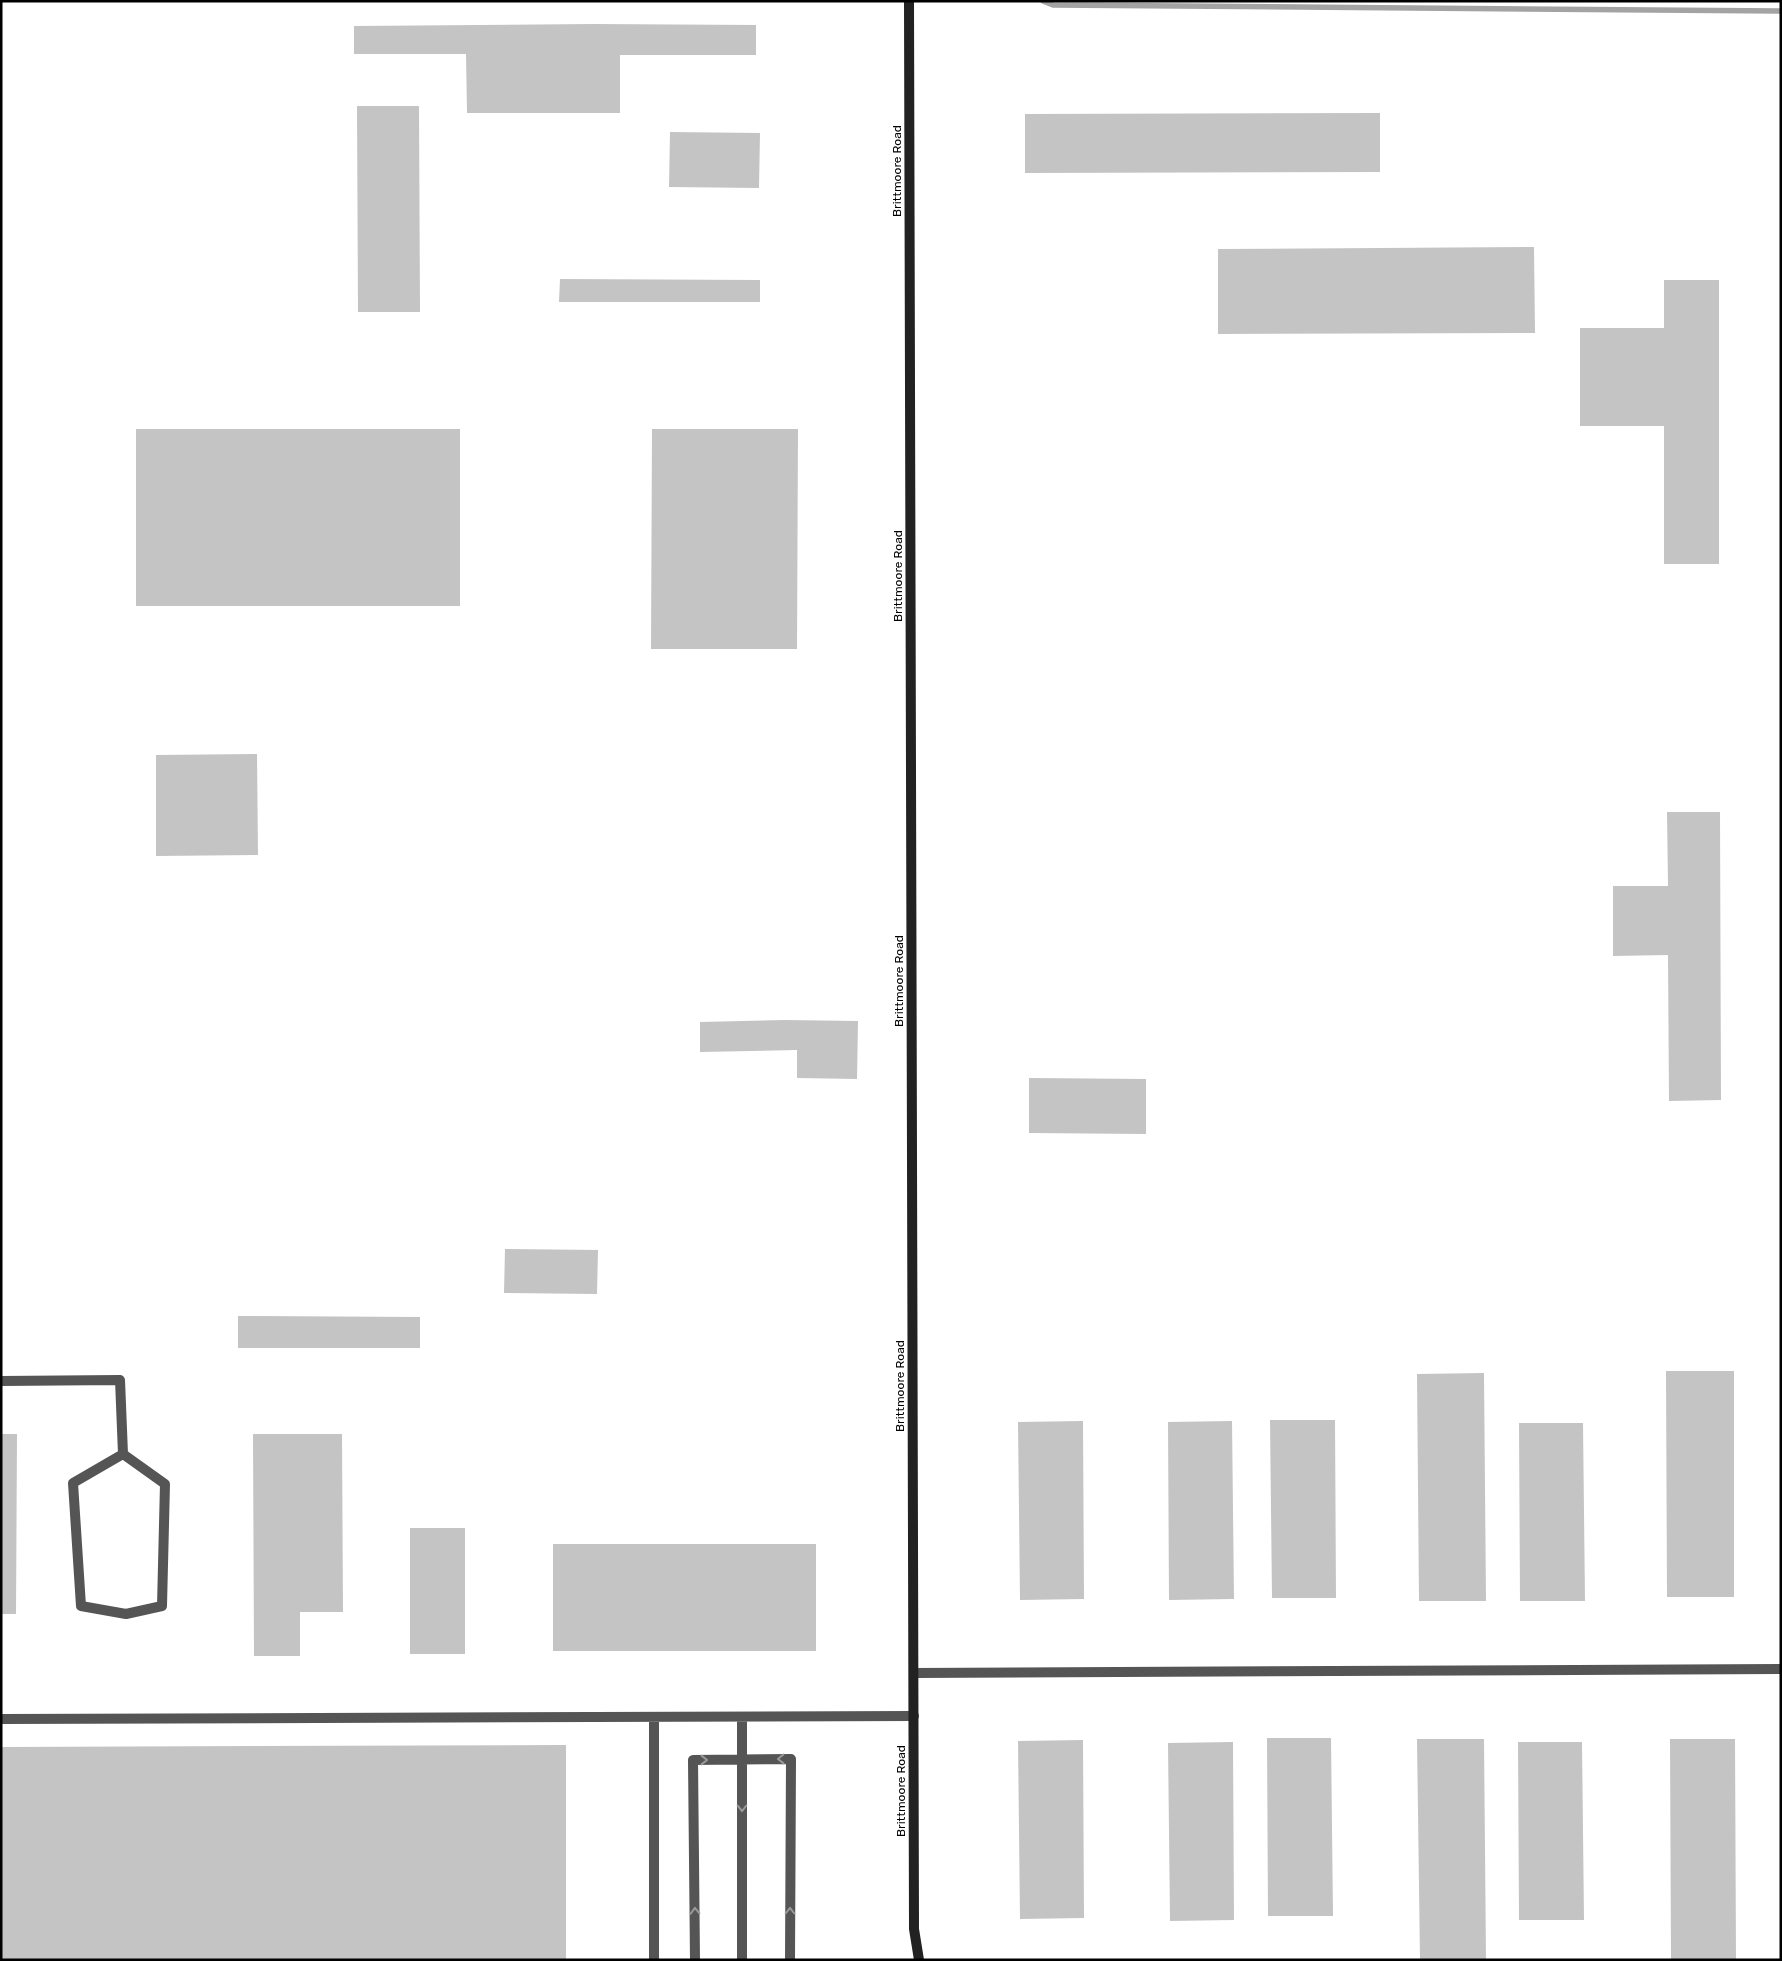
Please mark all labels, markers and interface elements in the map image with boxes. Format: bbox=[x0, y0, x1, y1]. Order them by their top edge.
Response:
street label: Brittmoore Road bbox=[890, 125, 904, 217]
street label: Brittmoore Road bbox=[891, 530, 905, 622]
street label: Brittmoore Road bbox=[892, 935, 906, 1027]
street label: Brittmoore Road bbox=[893, 1340, 907, 1432]
street label: Brittmoore Road bbox=[894, 1745, 908, 1837]
one-way arrow bbox=[777, 1754, 784, 1764]
one-way arrow bbox=[701, 1755, 709, 1765]
one-way arrow bbox=[737, 1805, 747, 1813]
one-way arrow bbox=[689, 1907, 700, 1915]
one-way arrow bbox=[785, 1907, 795, 1914]

